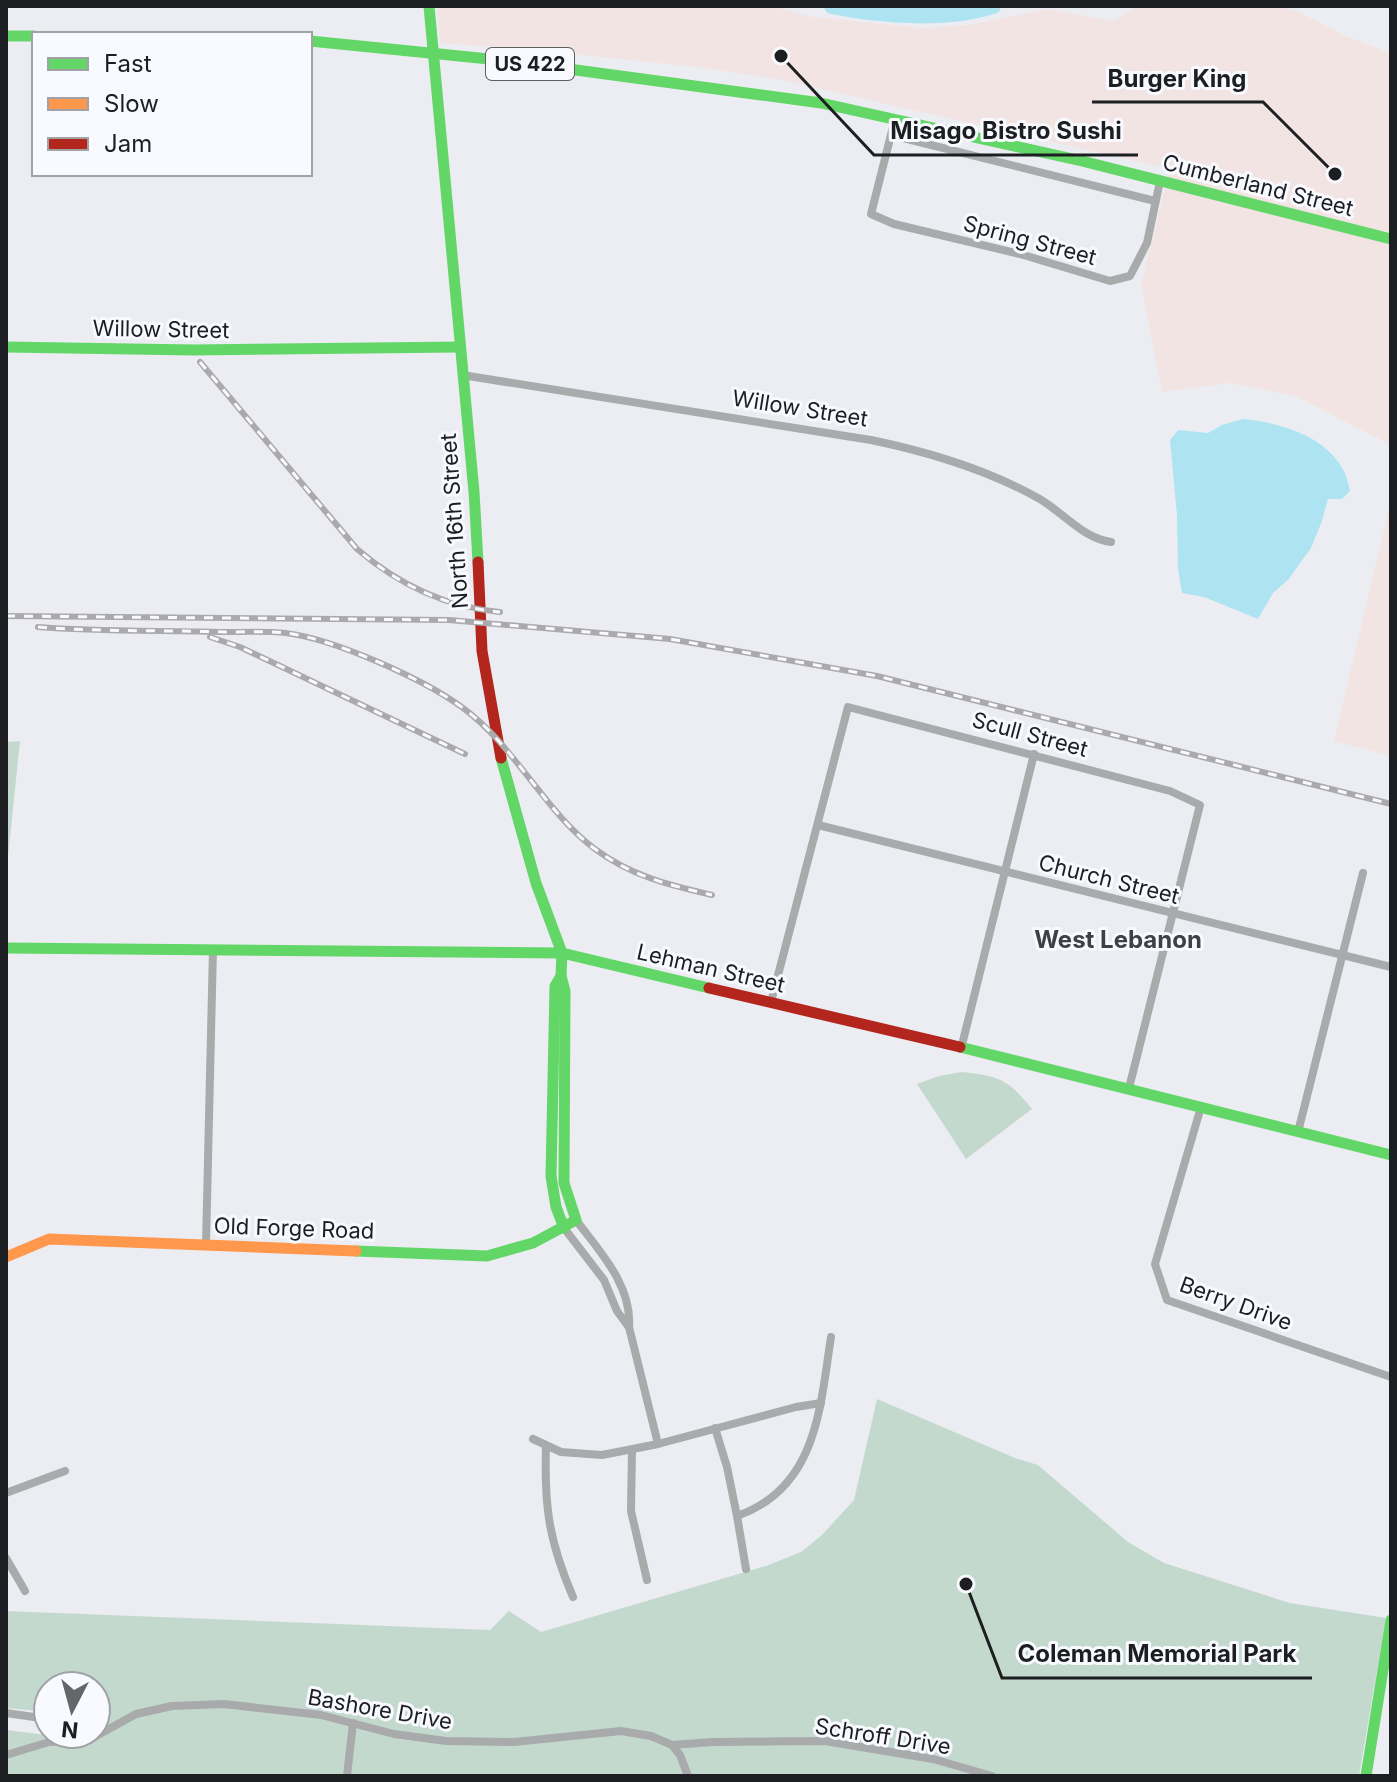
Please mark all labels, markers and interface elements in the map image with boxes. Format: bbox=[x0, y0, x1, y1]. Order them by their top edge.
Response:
legend bbox=[32, 32, 312, 176]
road number: US 422 bbox=[486, 48, 574, 80]
text: Fast bbox=[104, 49, 152, 78]
callout: Burger King bbox=[1092, 54, 1263, 102]
text: Burger King bbox=[1108, 64, 1246, 93]
text: Slow bbox=[104, 89, 159, 118]
callout: Misago Bistro Sushi bbox=[874, 107, 1138, 155]
text: Misago Bistro Sushi bbox=[890, 116, 1122, 145]
text: Jam bbox=[104, 129, 152, 158]
street label: Cumberland Street bbox=[1160, 149, 1356, 221]
street label: Spring Street bbox=[961, 210, 1099, 270]
street label: Willow Street bbox=[92, 315, 230, 343]
street label: Willow Street bbox=[730, 384, 870, 432]
street label: North 16th Street bbox=[435, 432, 473, 610]
street label: Scull Street bbox=[969, 706, 1091, 762]
street label: Church Street bbox=[1036, 849, 1182, 909]
district label: West Lebanon bbox=[1034, 925, 1202, 954]
street label: Lehman Street bbox=[634, 938, 788, 998]
street label: Old Forge Road bbox=[213, 1212, 375, 1244]
street label: Berry Drive bbox=[1176, 1271, 1296, 1335]
callout: Coleman Memorial Park bbox=[1002, 1630, 1312, 1678]
text: Coleman Memorial Park bbox=[1018, 1639, 1296, 1668]
north arrow bbox=[32, 1670, 112, 1750]
street label: Bashore Drive bbox=[306, 1684, 454, 1734]
street label: Schroff Drive bbox=[813, 1712, 953, 1760]
text: N bbox=[60, 1716, 80, 1744]

